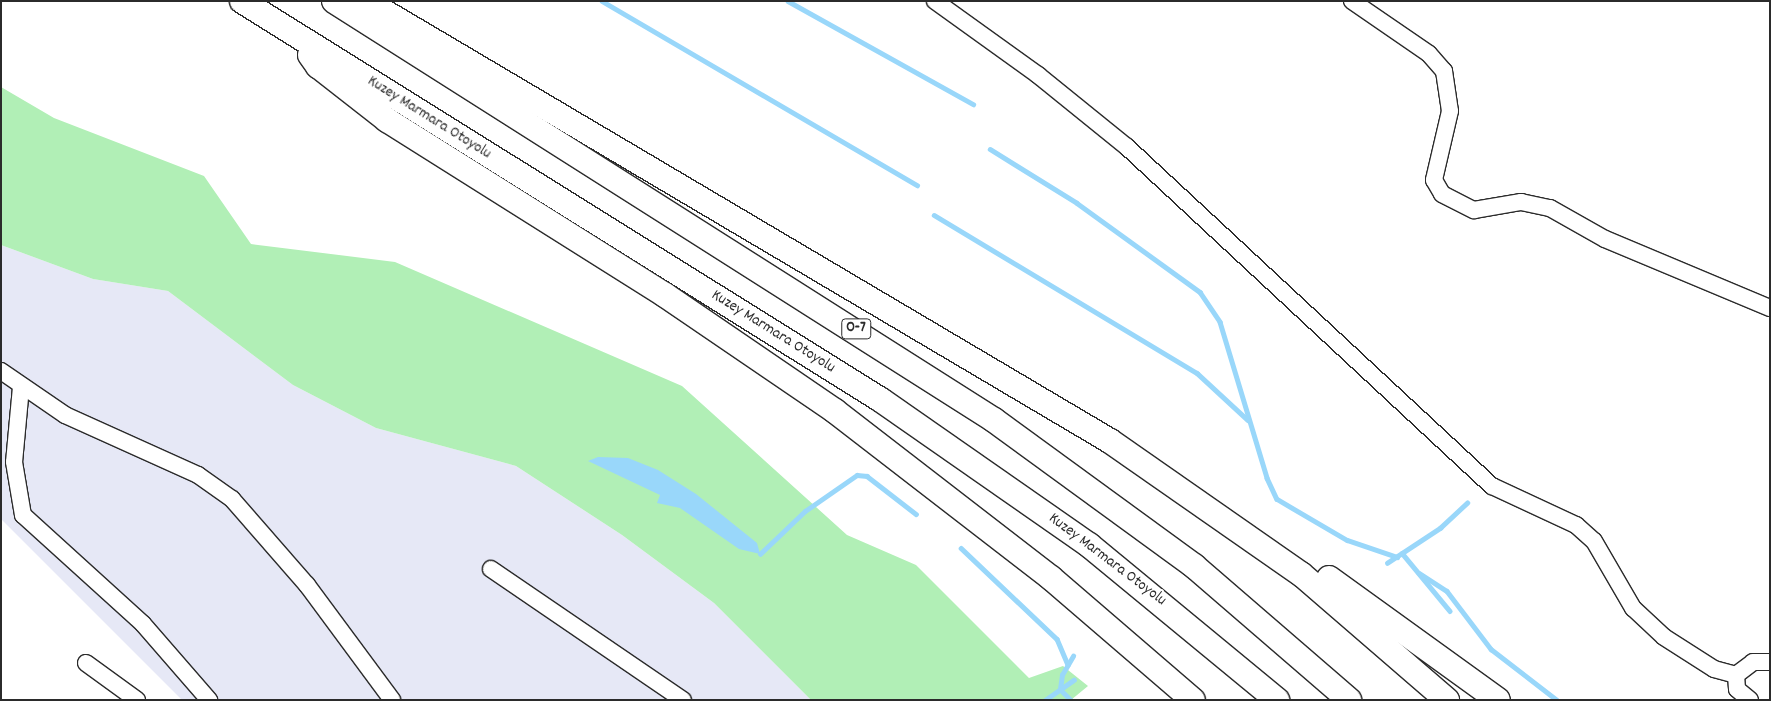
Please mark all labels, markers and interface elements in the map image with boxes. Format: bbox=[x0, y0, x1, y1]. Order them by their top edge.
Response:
street label: Kuzey Marmara Otoyolu bbox=[363, 72, 495, 164]
street label: Kuzey Marmara Otoyolu bbox=[707, 286, 839, 378]
road number: O-7 bbox=[841, 316, 871, 342]
street label: Kuzey Marmara Otoyolu bbox=[1044, 509, 1170, 611]

